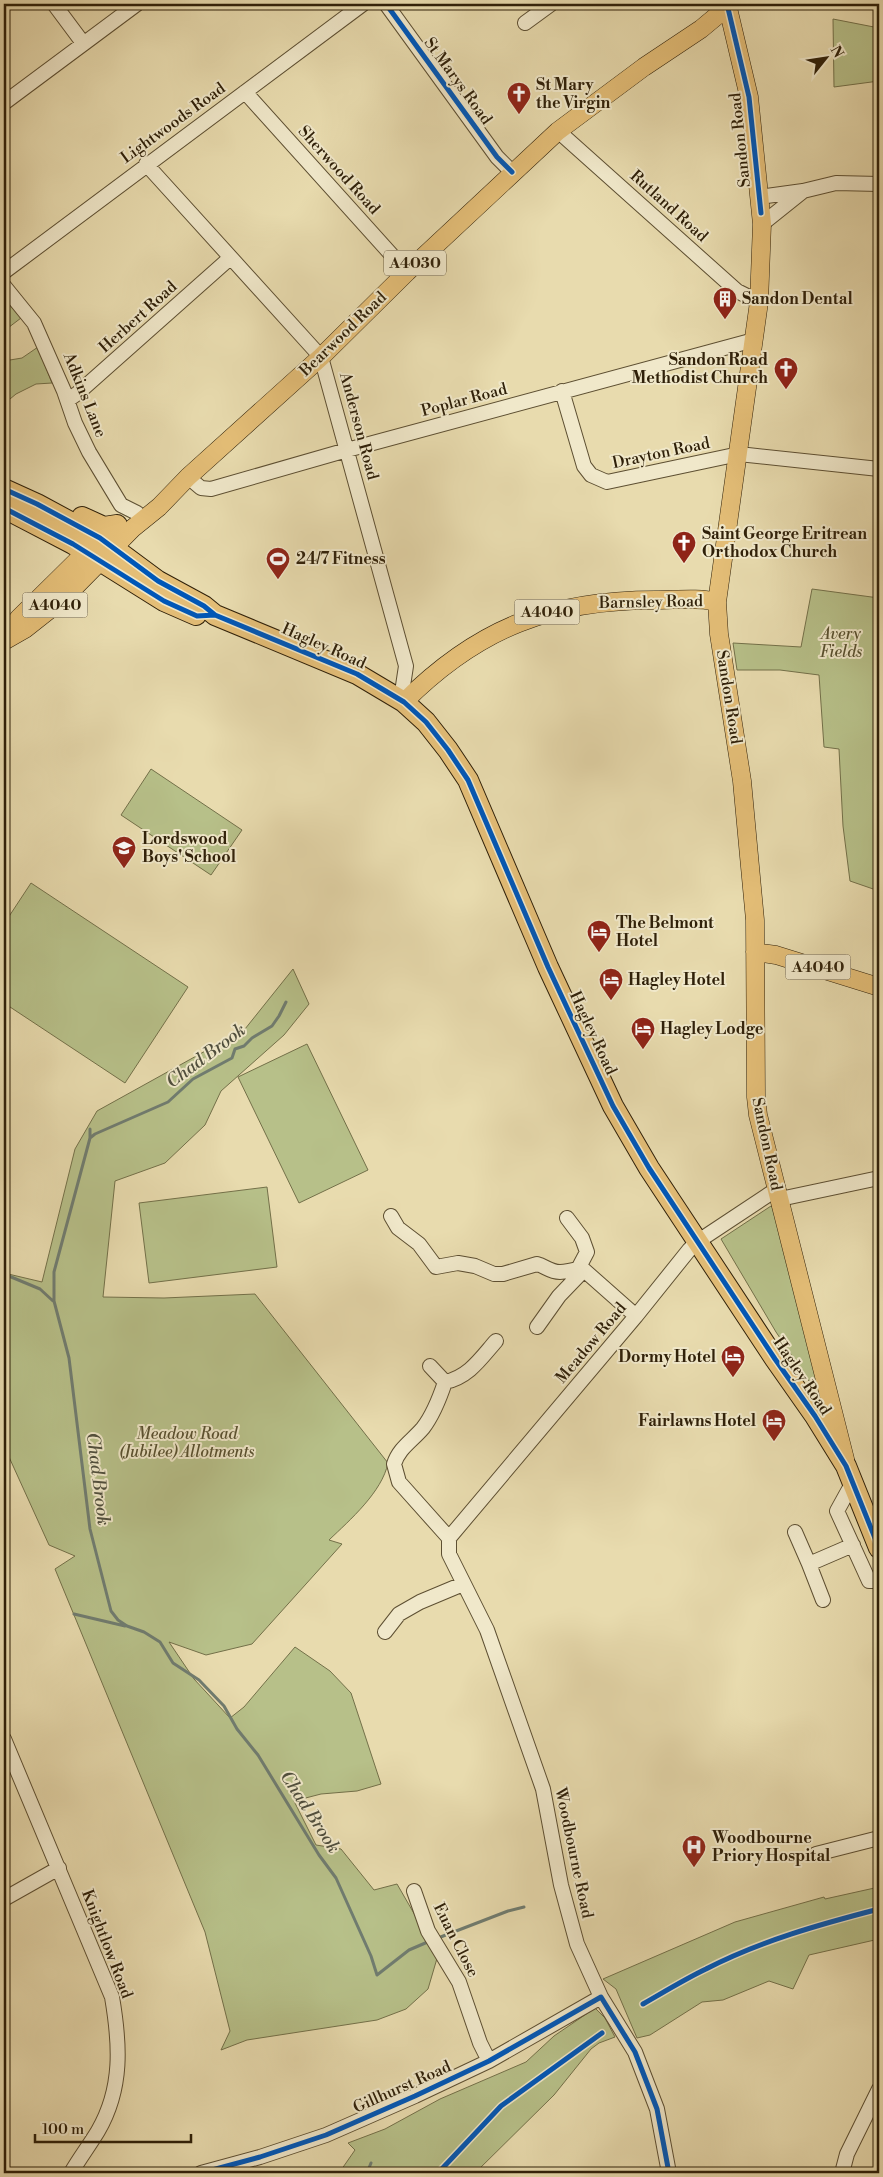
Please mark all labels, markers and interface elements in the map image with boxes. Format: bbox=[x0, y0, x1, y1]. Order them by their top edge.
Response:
north arrow bbox=[800, 32, 850, 82]
street label: St Marys Road bbox=[420, 33, 496, 129]
text: N bbox=[826, 43, 847, 61]
place label: St Mary the Virgin bbox=[536, 75, 610, 113]
street label: Lightwoods Road bbox=[117, 78, 229, 168]
church icon: St Mary the Virgin bbox=[506, 81, 532, 115]
street label: Sandon Road bbox=[725, 92, 755, 188]
street label: Sherwood Road bbox=[294, 121, 384, 219]
street label: Rutland Road bbox=[626, 166, 712, 246]
road number: A4030 bbox=[384, 250, 446, 276]
street label: Herbert Road bbox=[95, 277, 181, 357]
building icon: Sandon Dental bbox=[712, 286, 738, 320]
street label: Bearwood Road bbox=[295, 287, 391, 381]
place label: Sandon Dental bbox=[742, 289, 853, 309]
street label: Adkins Lane bbox=[59, 349, 111, 440]
place label: Sandon Road Methodist Church bbox=[632, 350, 768, 388]
church icon: Sandon Road Methodist Church bbox=[773, 356, 799, 390]
street label: Anderson Road bbox=[335, 369, 383, 482]
street label: Poplar Road bbox=[419, 379, 509, 421]
street label: Drayton Road bbox=[610, 433, 712, 473]
place label: Saint George Eritrean Orthodox Church bbox=[702, 524, 867, 562]
church icon: Saint George Eritrean Orthodox Church bbox=[671, 530, 697, 564]
sports icon: 24/7 Fitness bbox=[265, 546, 291, 580]
place label: 24/7 Fitness bbox=[296, 549, 386, 569]
street label: Barnsley Road bbox=[598, 591, 703, 613]
road number: A4040 bbox=[22, 592, 88, 618]
road number: A4040 bbox=[514, 600, 580, 624]
street label: Hagley Road bbox=[279, 619, 369, 673]
park label: Avery Fields bbox=[819, 624, 862, 662]
street label: Sandon Road bbox=[712, 649, 746, 745]
place label: Lordswood Boys' School bbox=[142, 829, 237, 867]
school or university icon: Lordswood Boys' School bbox=[111, 835, 137, 869]
place label: The Belmont Hotel bbox=[616, 913, 714, 951]
hotel icon: The Belmont Hotel bbox=[586, 919, 612, 953]
road number: A4040 bbox=[786, 954, 850, 980]
hotel icon: Hagley Hotel bbox=[598, 967, 624, 1001]
place label: Hagley Hotel bbox=[628, 970, 726, 990]
street label: Hagley Road bbox=[565, 988, 621, 1078]
hotel icon: Hagley Lodge bbox=[630, 1016, 656, 1050]
water label: Chad Brook bbox=[162, 1019, 250, 1093]
place label: Hagley Lodge bbox=[660, 1019, 764, 1039]
street label: Sandon Road bbox=[747, 1096, 787, 1192]
street label: Meadow Road bbox=[551, 1298, 631, 1388]
street label: Hagley Road bbox=[769, 1333, 835, 1419]
hotel icon: Dormy Hotel bbox=[720, 1344, 746, 1378]
place label: Dormy Hotel bbox=[618, 1347, 717, 1367]
hotel icon: Fairlawns Hotel bbox=[761, 1408, 787, 1442]
place label: Fairlawns Hotel bbox=[638, 1411, 757, 1431]
park label: Meadow Road (Jubilee) Allotments bbox=[119, 1424, 255, 1462]
water label: Chad Brook bbox=[81, 1431, 115, 1527]
water label: Chad Brook bbox=[275, 1766, 345, 1858]
street label: Woodbourne Road bbox=[550, 1785, 598, 1920]
place label: Woodbourne Priory Hospital bbox=[711, 1828, 831, 1866]
hospital icon: Woodbourne Priory Hospital bbox=[681, 1834, 707, 1868]
street label: Knightlow Road bbox=[77, 1887, 137, 2001]
street label: Euan Close bbox=[429, 1899, 483, 1981]
street label: Gillhurst Road bbox=[350, 2056, 454, 2118]
scale bar bbox=[35, 2112, 191, 2144]
text: 100 m bbox=[42, 2120, 84, 2139]

